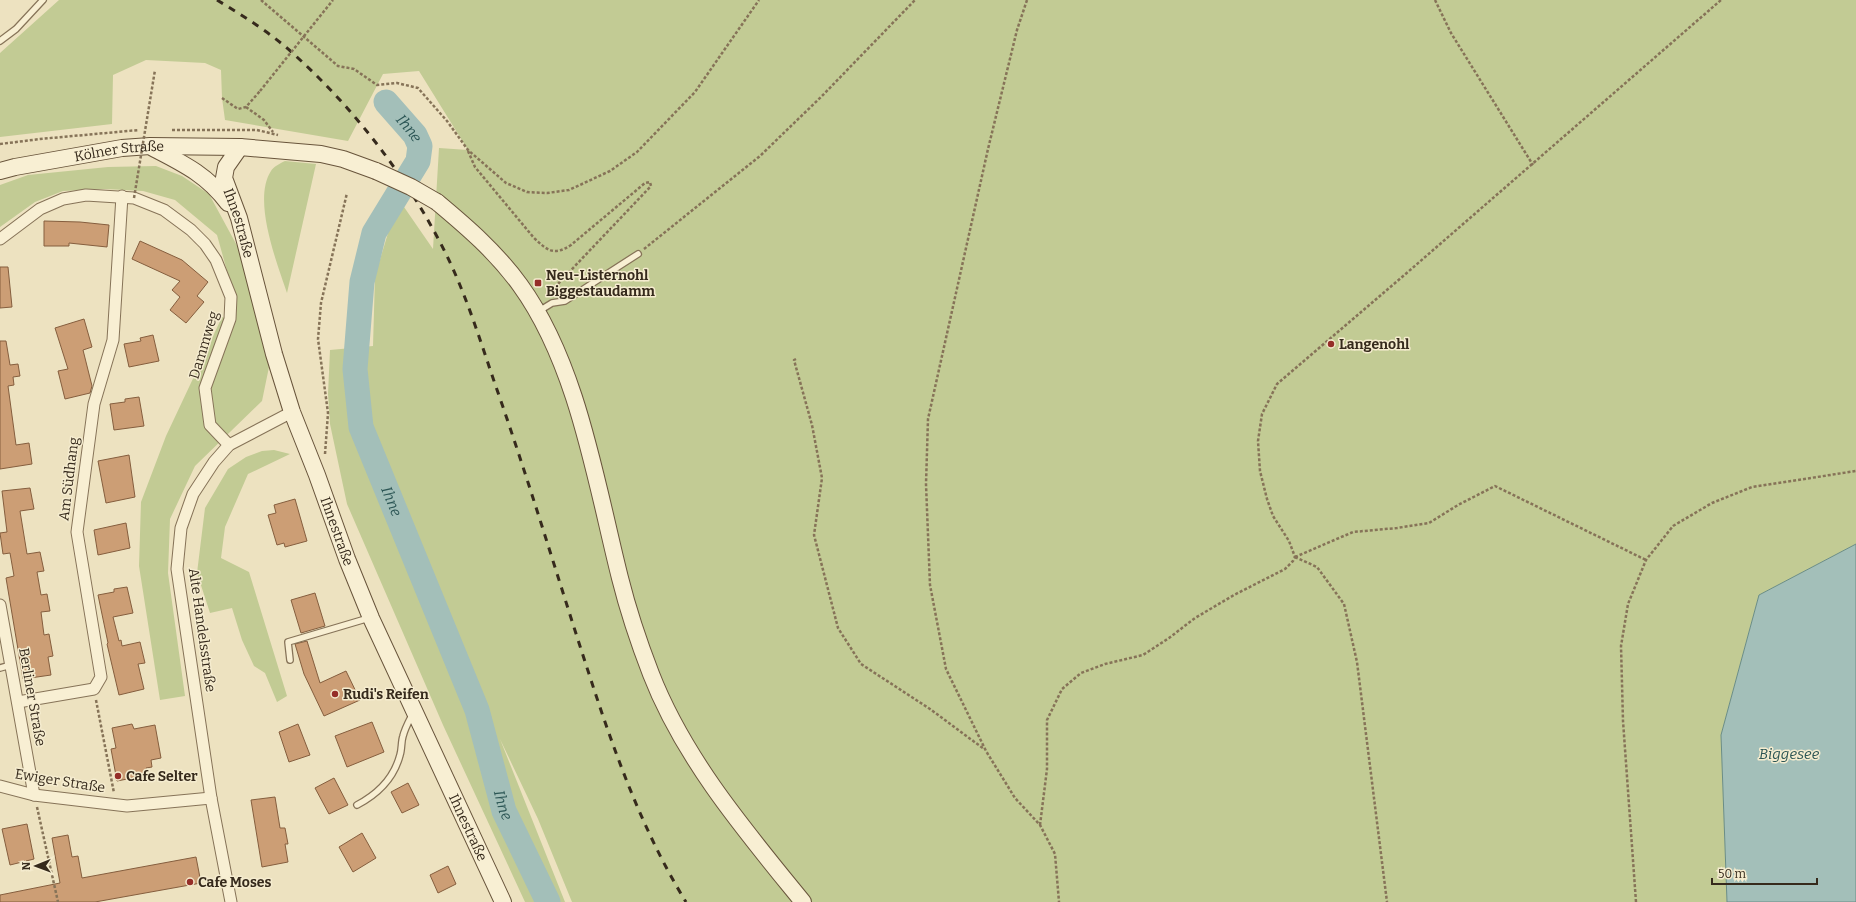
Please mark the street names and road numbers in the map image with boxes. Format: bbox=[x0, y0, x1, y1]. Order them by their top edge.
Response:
street label: Kölner Straße bbox=[73, 137, 164, 165]
street label: Ihnestraße bbox=[220, 186, 257, 260]
street label: Dammweg bbox=[186, 309, 222, 381]
street label: Am Südhang bbox=[55, 436, 83, 522]
street label: Ihnestraße bbox=[317, 494, 357, 568]
street label: Alte Handelsstraße bbox=[185, 567, 219, 693]
street label: Berliner Straße bbox=[15, 647, 49, 747]
street label: Ewiger Straße bbox=[14, 765, 106, 797]
street label: Ihnestraße bbox=[445, 791, 491, 864]

